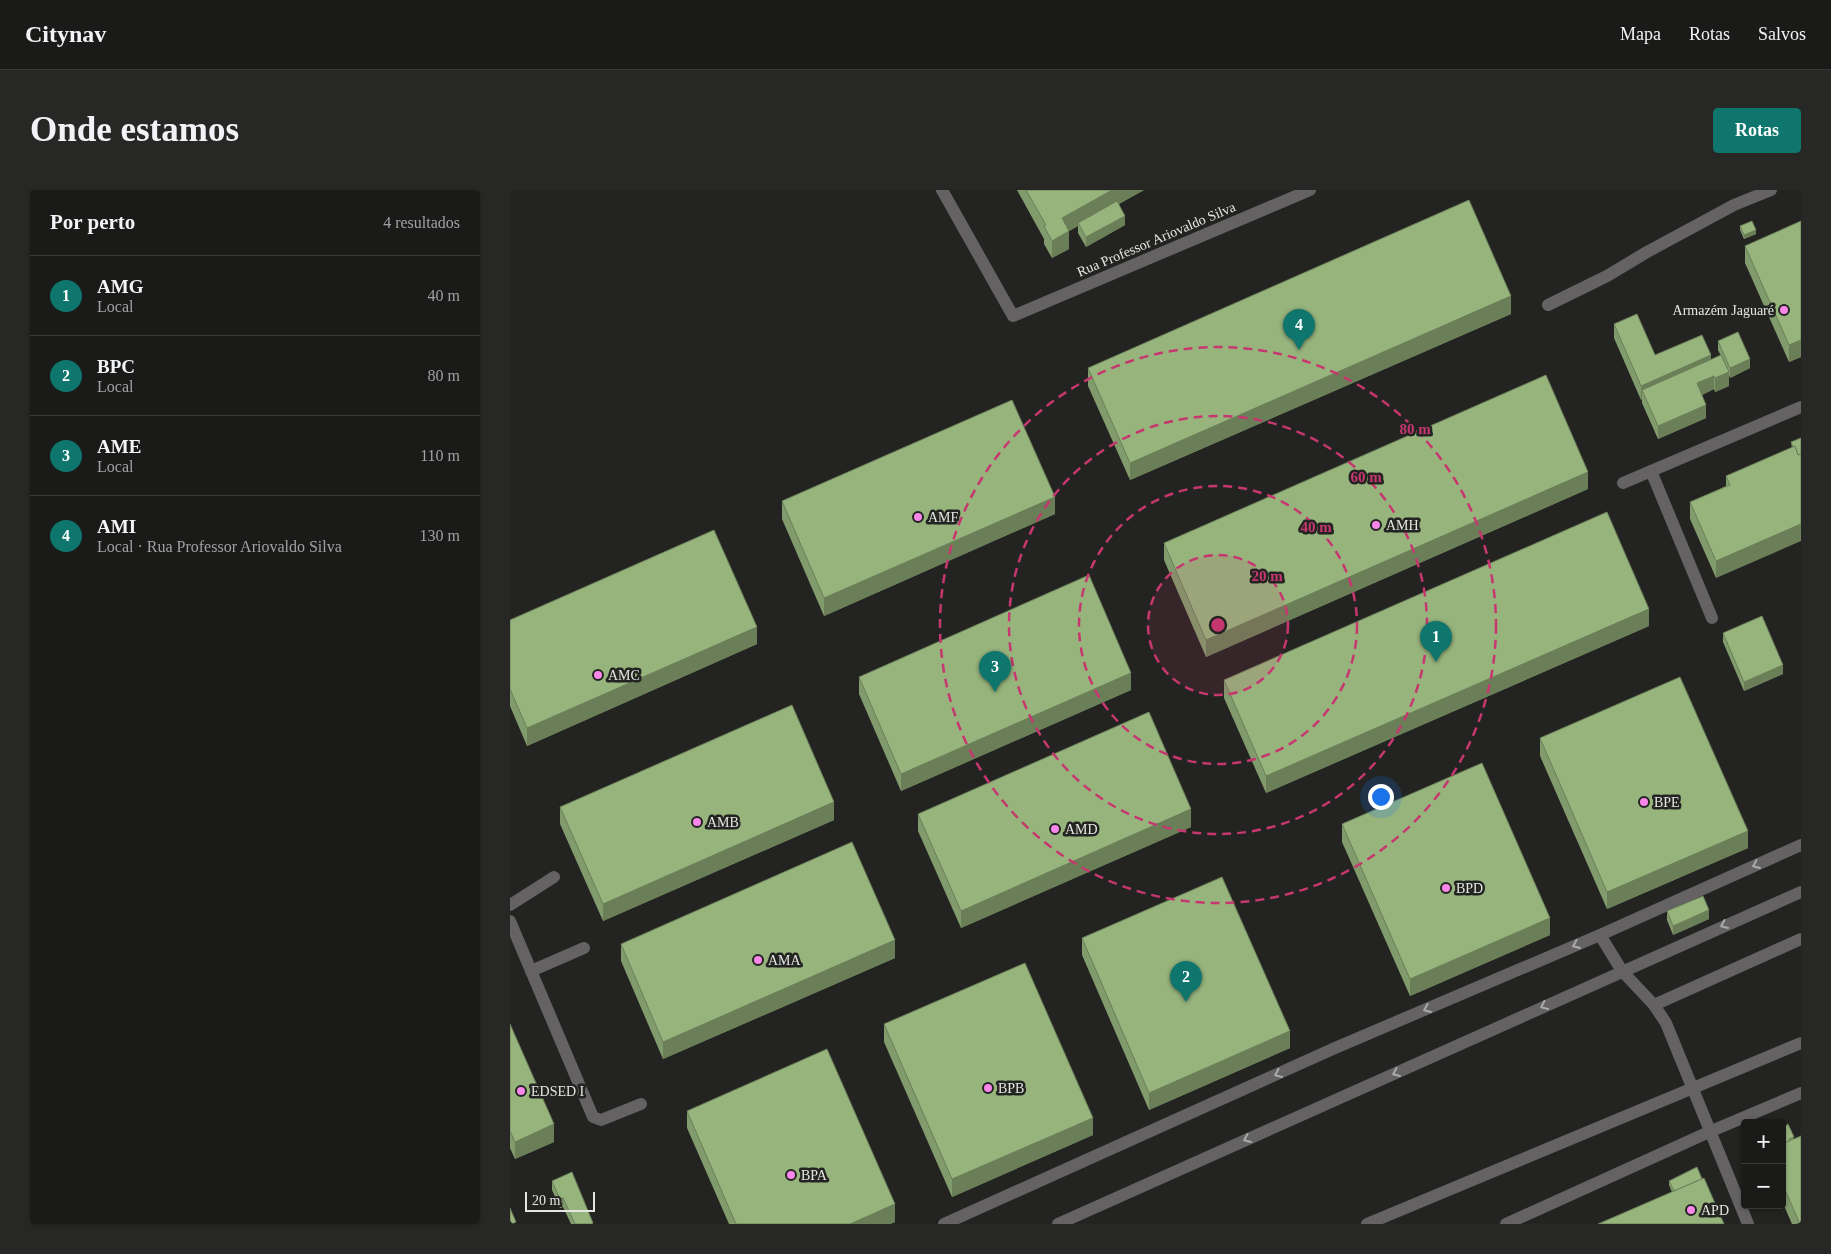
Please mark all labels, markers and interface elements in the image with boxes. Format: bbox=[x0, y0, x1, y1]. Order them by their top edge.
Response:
text: Citynav bbox=[25, 21, 106, 47]
text: Mapa bbox=[1620, 24, 1661, 44]
text: Rotas bbox=[1689, 24, 1730, 44]
text: Salvos bbox=[1758, 24, 1806, 44]
button: Rotas bbox=[1713, 108, 1801, 153]
text: Onde estamos bbox=[30, 110, 239, 149]
street label: Rua Professor Ariovaldo Silva bbox=[1075, 199, 1238, 280]
text: Por perto bbox=[50, 210, 135, 234]
text: 4 resultados bbox=[383, 214, 460, 231]
text: AMG bbox=[97, 276, 143, 297]
text: 1 bbox=[62, 287, 70, 304]
text: 40 m bbox=[428, 287, 460, 304]
text: Local bbox=[97, 298, 133, 315]
place label: Armazém Jaguaré bbox=[1673, 303, 1774, 318]
marker: Armazém Jaguaré bbox=[1778, 304, 1790, 316]
pin: 4 bbox=[1283, 309, 1315, 350]
text: BPC bbox=[97, 356, 135, 377]
text: 2 bbox=[62, 367, 70, 384]
text: 80 m bbox=[428, 367, 460, 384]
text: Local bbox=[97, 378, 133, 395]
text: 80 m bbox=[1399, 421, 1431, 437]
text: AME bbox=[97, 436, 141, 457]
text: 3 bbox=[62, 447, 70, 464]
text: 110 m bbox=[420, 447, 460, 464]
text: Local bbox=[97, 458, 133, 475]
text: 60 m bbox=[1350, 469, 1382, 485]
place label: AMF bbox=[928, 510, 959, 525]
marker: AMF bbox=[912, 511, 924, 523]
text: AMI bbox=[97, 516, 136, 537]
place label: AMH bbox=[1386, 518, 1419, 533]
text: 40 m bbox=[1300, 519, 1332, 535]
marker: AMH bbox=[1370, 519, 1382, 531]
text: 4 bbox=[62, 527, 70, 544]
text: 130 m bbox=[420, 527, 460, 544]
text: Local · Rua Professor Ariovaldo Silva bbox=[97, 538, 342, 555]
text: 20 m bbox=[1251, 568, 1283, 584]
centre of rings bbox=[1209, 616, 1227, 634]
pin: 1 bbox=[1420, 621, 1452, 662]
pin: 3 bbox=[979, 651, 1011, 692]
place label: AMC bbox=[608, 668, 640, 683]
marker: AMC bbox=[592, 669, 604, 681]
your location bbox=[1368, 784, 1394, 810]
place label: BPE bbox=[1654, 795, 1680, 810]
marker: BPE bbox=[1638, 796, 1650, 808]
place label: AMB bbox=[707, 815, 739, 830]
marker: AMB bbox=[691, 816, 703, 828]
place label: AMD bbox=[1065, 822, 1098, 837]
marker: AMD bbox=[1049, 823, 1061, 835]
one-way arrow bbox=[1753, 858, 1762, 868]
place label: BPD bbox=[1456, 881, 1483, 896]
marker: BPD bbox=[1440, 882, 1452, 894]
one-way arrow bbox=[1720, 919, 1729, 930]
one-way arrow bbox=[1572, 939, 1581, 950]
place label: AMA bbox=[768, 953, 802, 968]
marker: AMA bbox=[752, 954, 764, 966]
pin: 2 bbox=[1170, 961, 1202, 1002]
one-way arrow bbox=[1540, 1000, 1549, 1010]
one-way arrow bbox=[1423, 1003, 1432, 1013]
one-way arrow bbox=[1392, 1066, 1401, 1077]
one-way arrow bbox=[1274, 1068, 1283, 1079]
place label: BPB bbox=[998, 1081, 1024, 1096]
marker: BPB bbox=[982, 1082, 994, 1094]
place label: EDSED I bbox=[531, 1084, 585, 1099]
marker: EDSED I bbox=[515, 1085, 527, 1097]
map controls bbox=[1741, 1119, 1786, 1209]
button: + bbox=[1741, 1119, 1786, 1164]
one-way arrow bbox=[1243, 1132, 1252, 1143]
button: − bbox=[1741, 1164, 1786, 1209]
place label: BPA bbox=[801, 1168, 828, 1183]
marker: BPA bbox=[785, 1169, 797, 1181]
scale bar bbox=[525, 1189, 595, 1212]
text: 20 m bbox=[532, 1193, 560, 1208]
place label: APD bbox=[1701, 1203, 1729, 1218]
marker: APD bbox=[1685, 1204, 1697, 1216]

